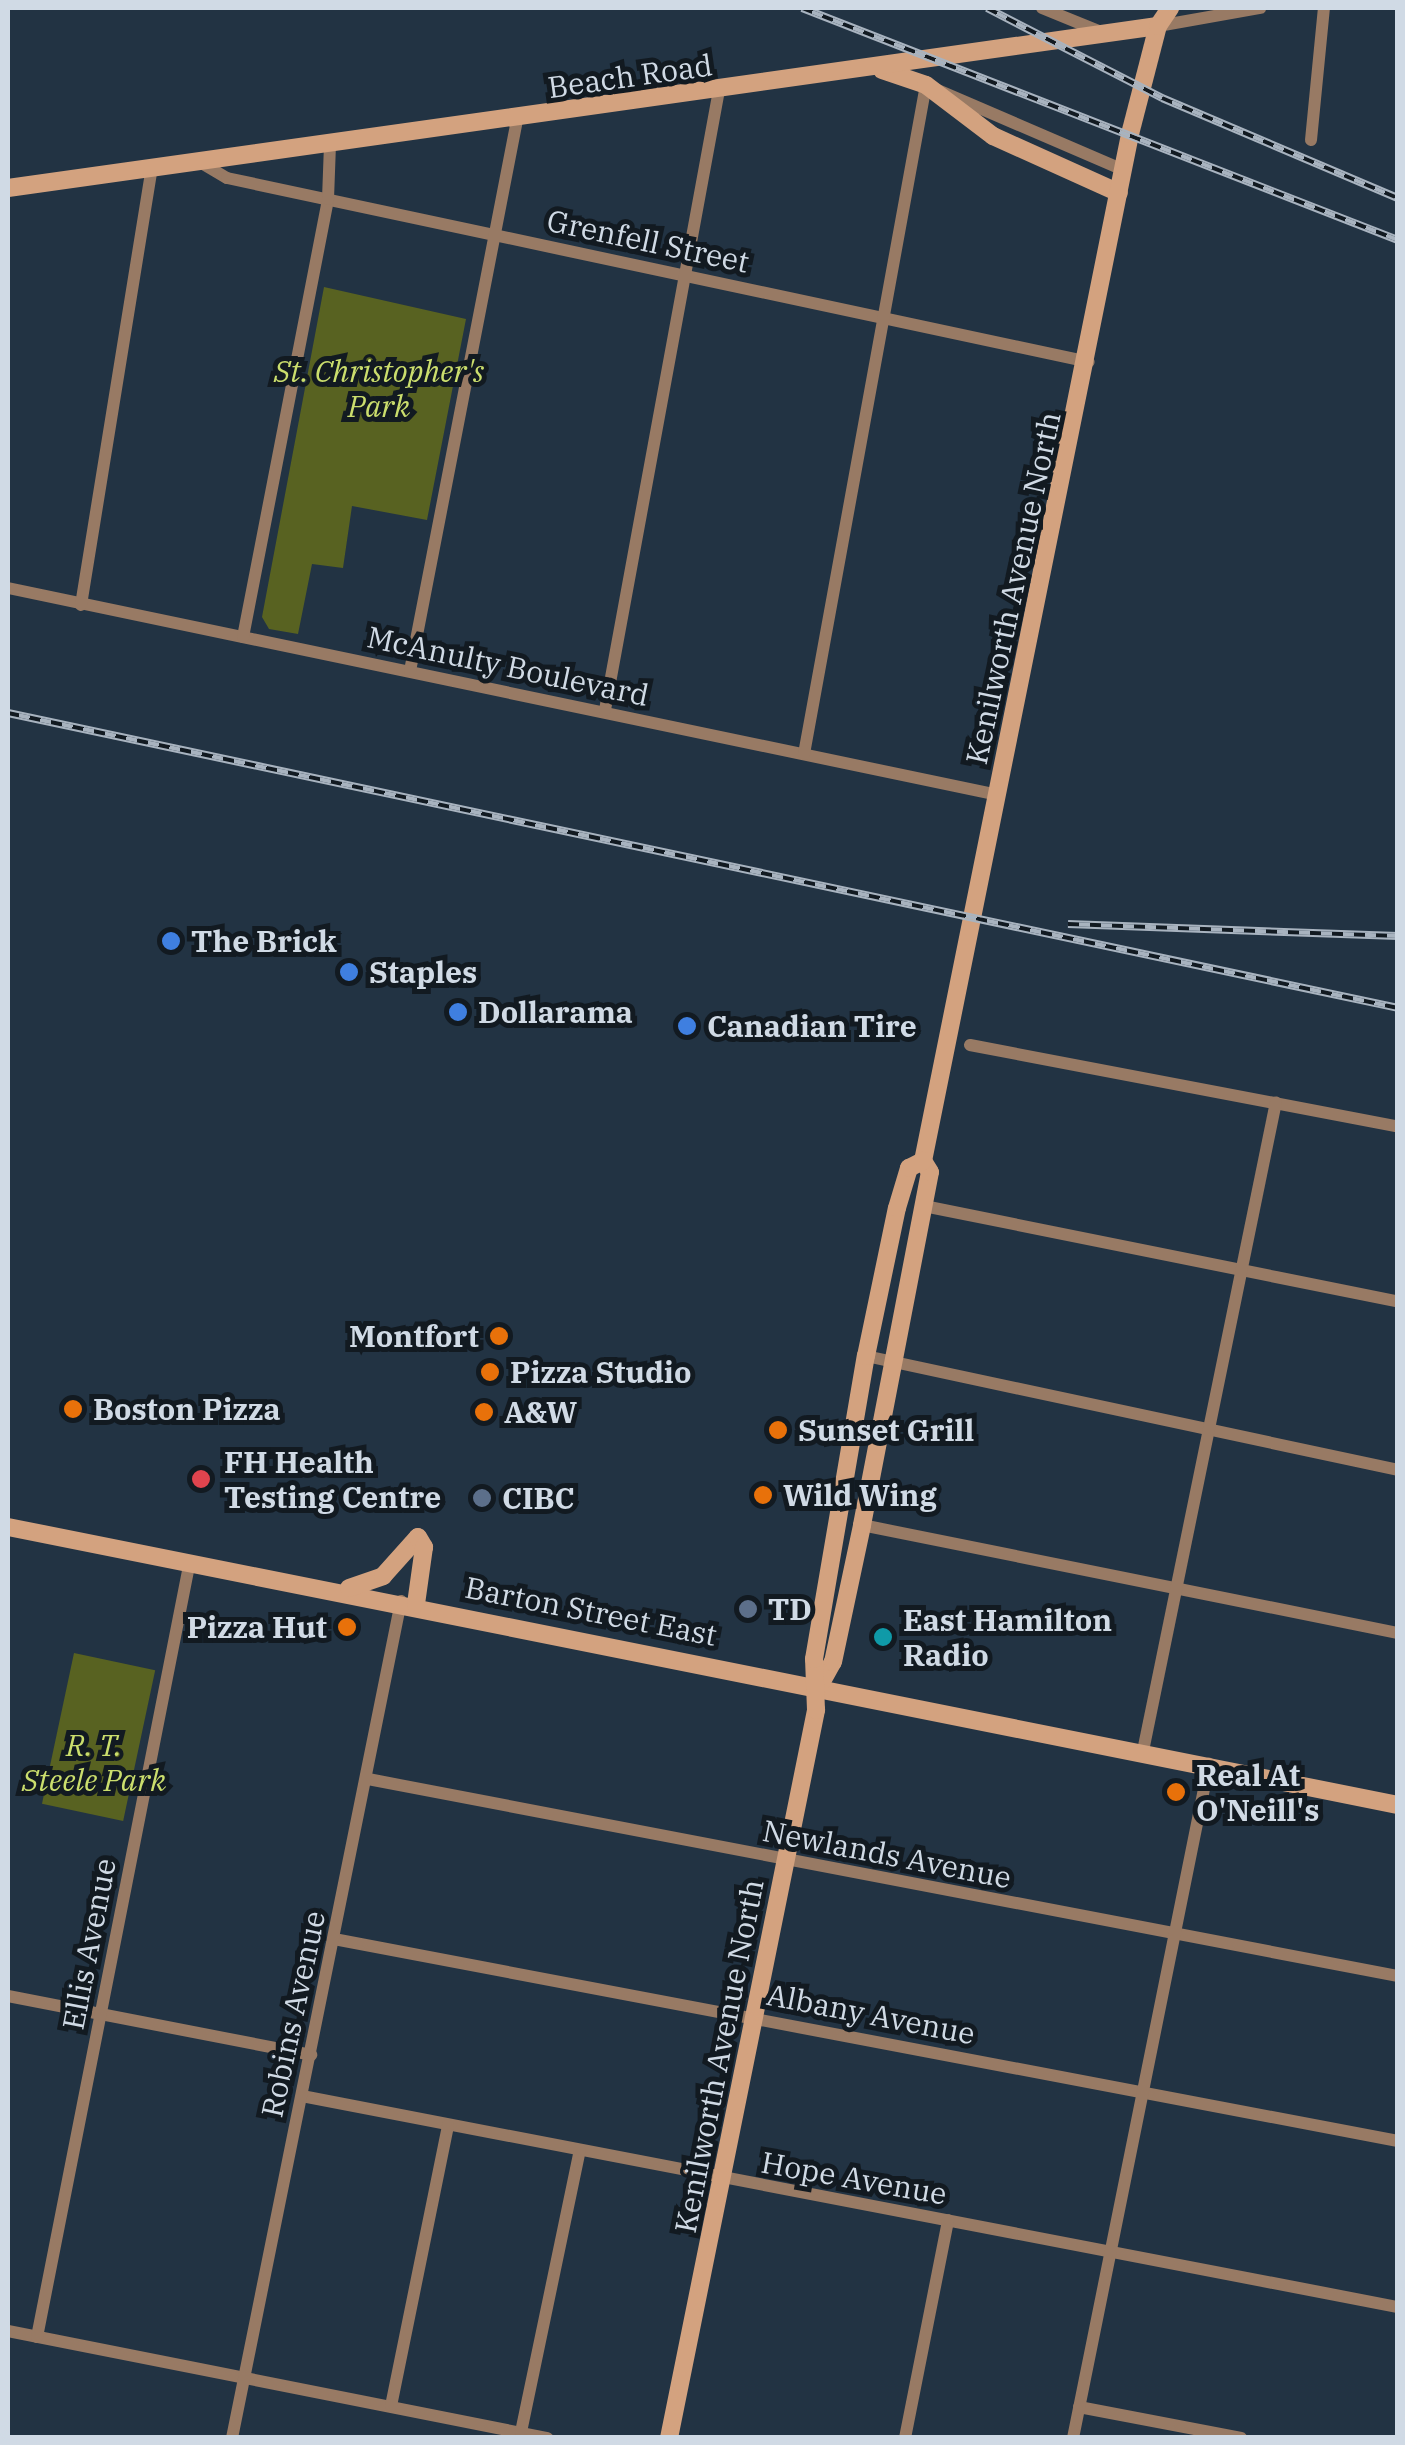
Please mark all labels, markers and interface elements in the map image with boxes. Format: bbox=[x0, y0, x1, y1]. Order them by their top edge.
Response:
street label: Beach Road bbox=[546, 47, 714, 105]
street label: Grenfell Street bbox=[544, 202, 752, 280]
park label: St. Christopher's Park bbox=[274, 353, 484, 424]
street label: Kenilworth Avenue North bbox=[958, 408, 1068, 768]
street label: McAnulty Boulevard bbox=[364, 619, 652, 713]
place label: The Brick bbox=[191, 923, 337, 959]
marker: The Brick bbox=[160, 930, 182, 952]
place label: Staples bbox=[369, 954, 477, 990]
marker: Staples bbox=[338, 961, 360, 983]
place label: Dollarama bbox=[478, 994, 633, 1030]
marker: Dollarama bbox=[447, 1001, 469, 1023]
place label: Canadian Tire bbox=[707, 1008, 917, 1044]
marker: Canadian Tire bbox=[676, 1015, 698, 1037]
place label: Montfort bbox=[349, 1318, 479, 1354]
marker: Montfort bbox=[488, 1325, 510, 1347]
place label: Pizza Studio bbox=[510, 1354, 691, 1390]
marker: Pizza Studio bbox=[479, 1361, 501, 1383]
place label: Boston Pizza bbox=[93, 1391, 281, 1427]
place label: A&W bbox=[504, 1394, 577, 1430]
marker: Boston Pizza bbox=[62, 1398, 84, 1420]
marker: A&W bbox=[473, 1401, 495, 1423]
place label: Sunset Grill bbox=[798, 1412, 974, 1448]
marker: Sunset Grill bbox=[767, 1419, 789, 1441]
place label: FH Health Testing Centre bbox=[224, 1444, 441, 1514]
marker: FH Health Testing Centre bbox=[188, 1466, 214, 1492]
place label: Wild Wing bbox=[783, 1477, 937, 1513]
place label: CIBC bbox=[502, 1480, 575, 1516]
marker: Wild Wing bbox=[752, 1484, 774, 1506]
marker: CIBC bbox=[471, 1487, 493, 1509]
street label: Barton Street East bbox=[462, 1569, 720, 1653]
place label: TD bbox=[768, 1591, 812, 1627]
marker: TD bbox=[737, 1598, 759, 1620]
place label: East Hamilton Radio bbox=[903, 1602, 1112, 1672]
place label: Pizza Hut bbox=[187, 1609, 327, 1645]
marker: Pizza Hut bbox=[336, 1616, 358, 1638]
marker: East Hamilton Radio bbox=[872, 1626, 894, 1648]
park label: R. T. Steele Park bbox=[22, 1727, 166, 1798]
place label: Real At O'Neill's bbox=[1196, 1757, 1320, 1828]
marker: Real At O'Neill's bbox=[1165, 1781, 1187, 1803]
street label: Newlands Avenue bbox=[760, 1812, 1014, 1896]
street label: Ellis Avenue bbox=[55, 1855, 123, 2033]
street label: Kenilworth Avenue North bbox=[667, 1876, 771, 2236]
street label: Robins Avenue bbox=[254, 1907, 332, 2121]
street label: Albany Avenue bbox=[764, 1976, 978, 2052]
street label: Hope Avenue bbox=[758, 2144, 950, 2212]

